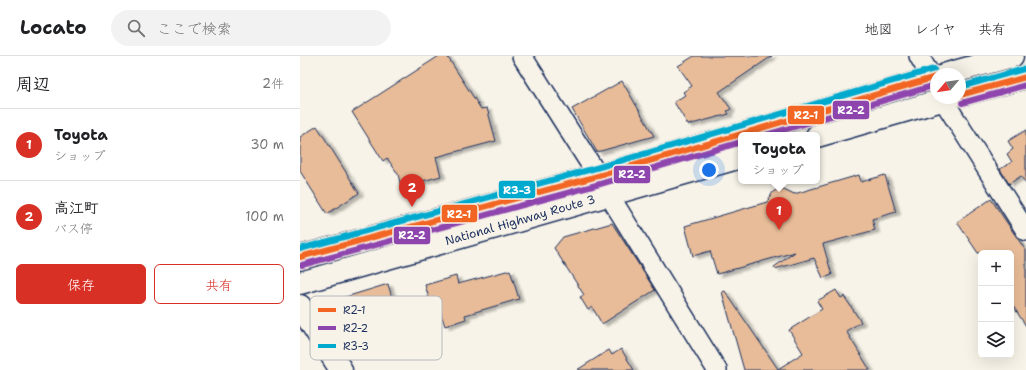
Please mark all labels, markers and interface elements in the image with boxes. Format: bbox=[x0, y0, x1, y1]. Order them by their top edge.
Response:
search box bbox=[111, 10, 391, 46]
text: Locato bbox=[20, 15, 87, 40]
icon: search bbox=[125, 17, 147, 39]
text: ここで検索 bbox=[157, 19, 232, 39]
text: 地図 bbox=[865, 20, 893, 38]
text: レイヤ bbox=[915, 20, 956, 38]
text: 共有 bbox=[978, 20, 1006, 38]
north arrow bbox=[930, 68, 966, 104]
text: 周辺 bbox=[16, 73, 50, 95]
text: 2件 bbox=[262, 75, 284, 92]
line badge: R2-2 bbox=[832, 100, 870, 120]
text: R2-2 bbox=[837, 103, 865, 118]
line badge: R2-1 bbox=[787, 105, 825, 125]
text: R2-1 bbox=[794, 108, 818, 123]
text: Toyota bbox=[54, 125, 108, 145]
popup bbox=[738, 132, 820, 184]
text: 1 bbox=[26, 136, 32, 153]
text: 30 m bbox=[250, 136, 284, 153]
text: Toyota bbox=[752, 139, 806, 159]
text: ショップ bbox=[54, 147, 105, 164]
your location bbox=[699, 160, 719, 180]
text: ショップ bbox=[752, 161, 804, 178]
line badge: R2-2 bbox=[613, 165, 651, 184]
text: R2-2 bbox=[618, 167, 646, 182]
pin: 2 bbox=[399, 174, 425, 207]
line badge: R3-3 bbox=[498, 180, 536, 199]
text: R3-3 bbox=[503, 183, 531, 198]
street label: National Highway Route 3 bbox=[443, 191, 597, 249]
pin: 1 bbox=[766, 197, 792, 230]
text: 高江町 bbox=[54, 198, 99, 218]
line badge: R2-1 bbox=[441, 204, 478, 223]
text: R2-1 bbox=[447, 207, 471, 222]
text: 2 bbox=[24, 208, 34, 225]
text: 100 m bbox=[245, 208, 284, 225]
text: バス停 bbox=[54, 220, 93, 237]
line badge: R2-2 bbox=[393, 226, 431, 245]
text: R2-2 bbox=[398, 228, 426, 243]
map controls bbox=[978, 250, 1014, 358]
button: + bbox=[978, 250, 1014, 286]
button: 保存 bbox=[16, 264, 146, 304]
button: 共有 bbox=[154, 264, 284, 304]
button: − bbox=[978, 286, 1014, 322]
legend bbox=[310, 296, 442, 360]
text: R2-1 bbox=[343, 303, 366, 318]
text: R2-2 bbox=[343, 321, 368, 336]
button: layers bbox=[978, 322, 1014, 358]
text: R3-3 bbox=[343, 339, 369, 354]

